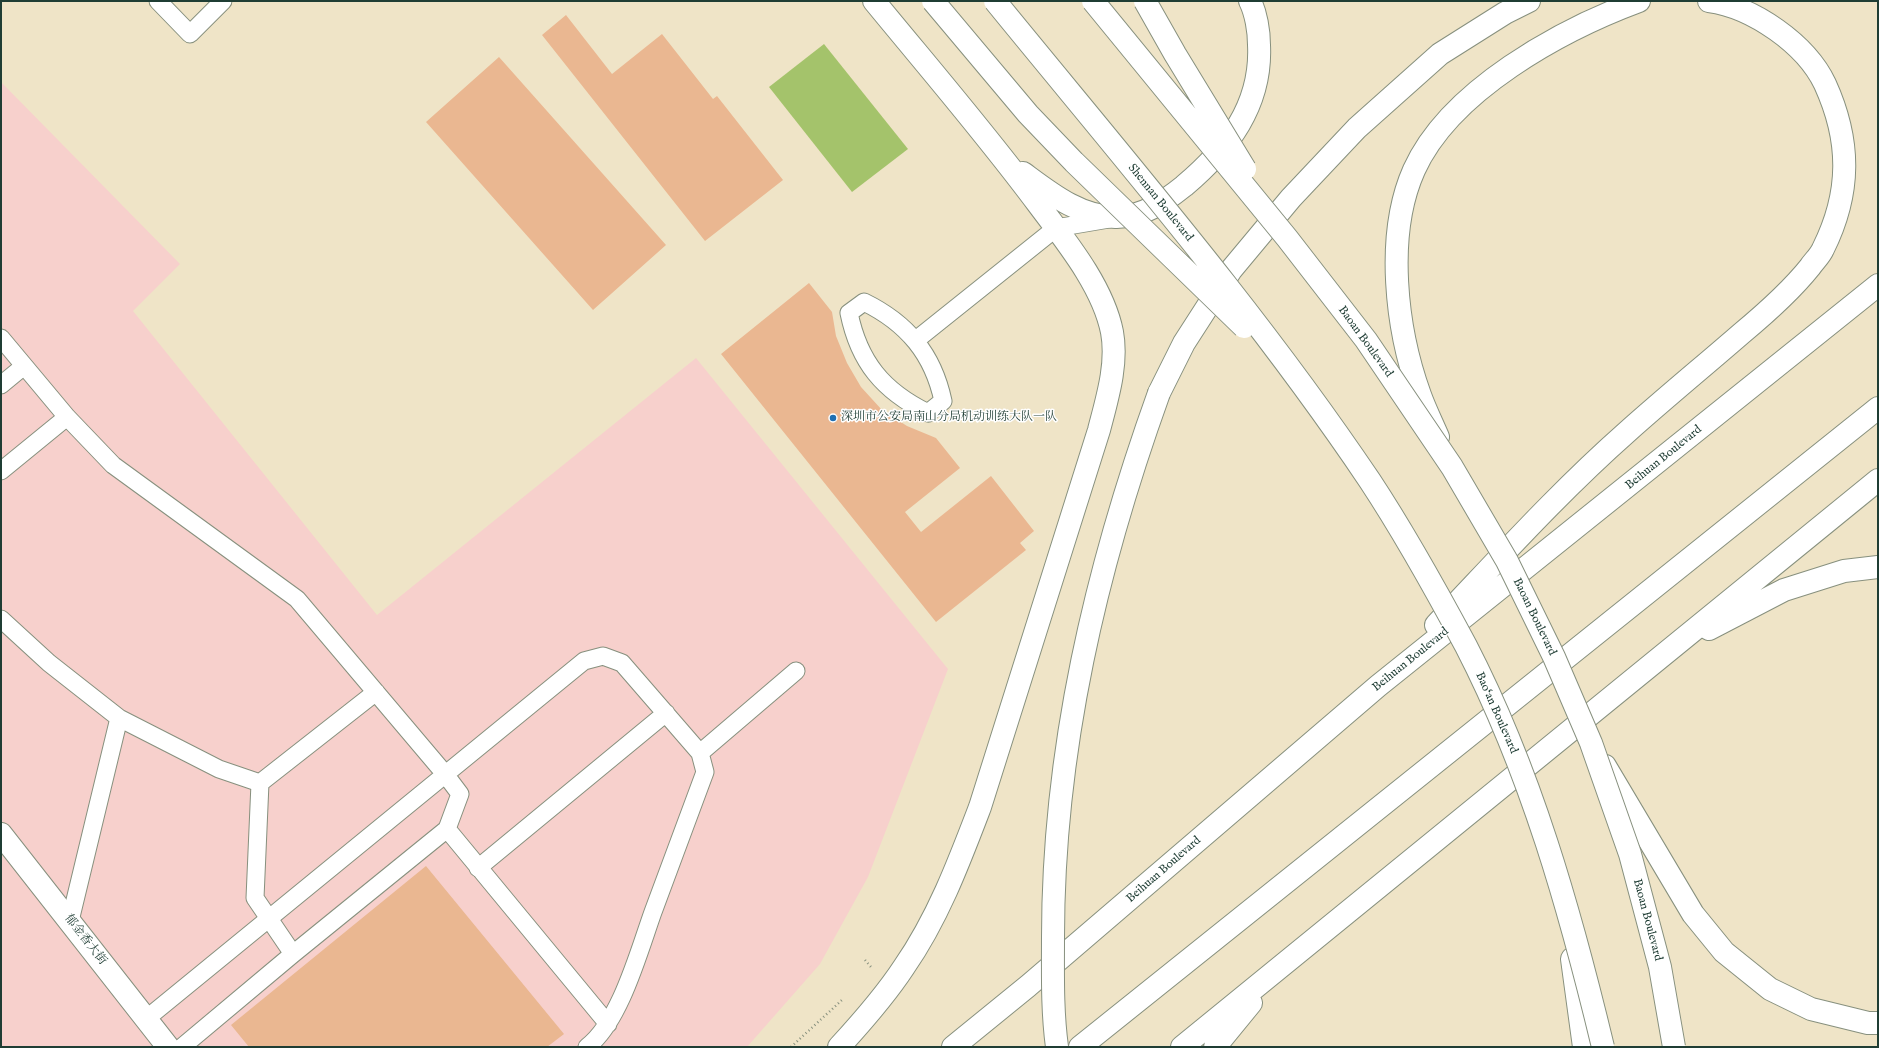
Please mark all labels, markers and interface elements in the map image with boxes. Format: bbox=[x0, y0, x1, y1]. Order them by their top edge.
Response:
street label: Shennan Boulevard bbox=[1124, 161, 1196, 245]
street label: Baoan Boulevard bbox=[1334, 304, 1396, 380]
place label: 深圳市公安局南山分局机动训练大队一队 bbox=[841, 411, 1057, 425]
marker: 深圳市公安局南山分局机动训练大队一队 bbox=[828, 413, 838, 423]
street label: Beihuan Boulevard bbox=[1623, 423, 1705, 493]
street label: Baoan Boulevard bbox=[1509, 576, 1559, 658]
street label: Beihuan Boulevard bbox=[1370, 625, 1452, 695]
street label: Bao‘an Boulevard bbox=[1472, 670, 1520, 756]
street label: Beihuan Boulevard bbox=[1124, 834, 1204, 906]
street label: Baoan Boulevard bbox=[1629, 877, 1665, 963]
street label: 郁金香大街 bbox=[61, 912, 109, 968]

